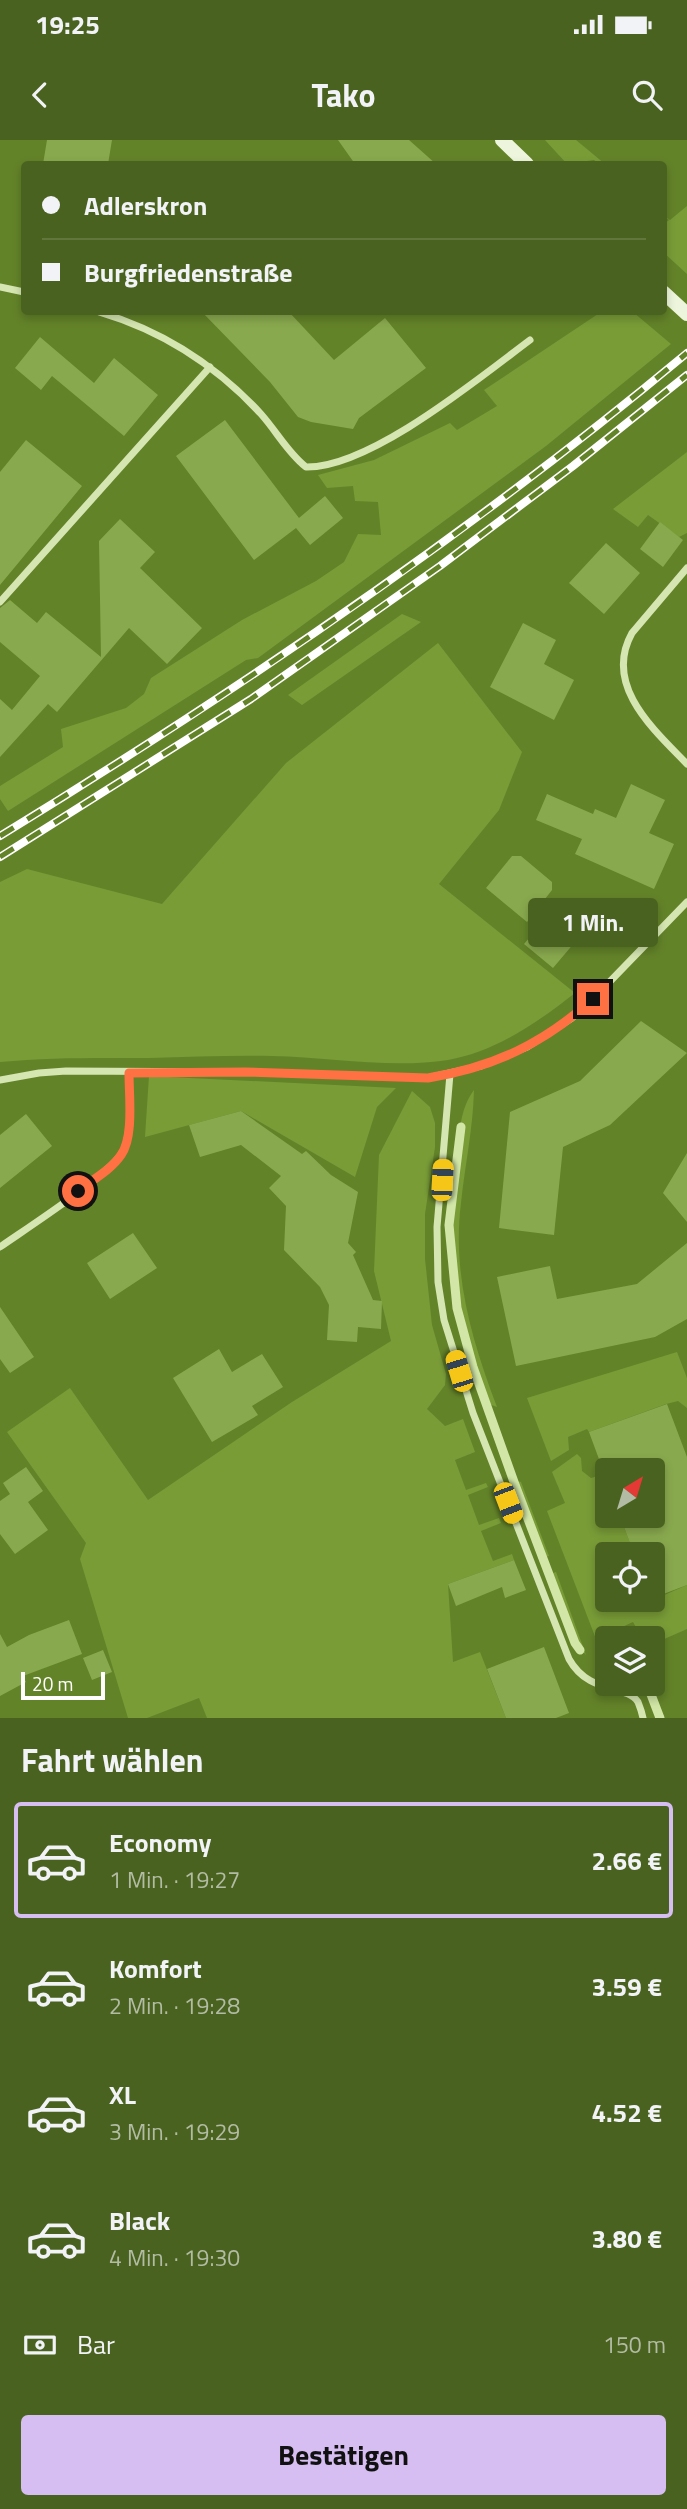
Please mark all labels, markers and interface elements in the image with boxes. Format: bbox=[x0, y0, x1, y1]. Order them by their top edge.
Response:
text: 19:25 bbox=[35, 5, 100, 44]
text: Tako bbox=[311, 71, 376, 119]
icon: back bbox=[21, 76, 59, 114]
icon: search bbox=[628, 76, 666, 114]
text: Adlerskron bbox=[84, 186, 207, 225]
text: Burgfriedenstraße bbox=[84, 253, 292, 292]
callout: 1 Min. bbox=[528, 898, 658, 946]
text: 1 Min. bbox=[562, 905, 624, 940]
route end bbox=[577, 983, 609, 1015]
car bbox=[431, 1158, 454, 1202]
route start bbox=[62, 1175, 94, 1207]
car bbox=[443, 1348, 476, 1394]
north arrow bbox=[595, 1458, 665, 1528]
map controls bbox=[595, 1458, 665, 1696]
car bbox=[491, 1480, 526, 1526]
button: locate bbox=[595, 1542, 665, 1612]
button: layers bbox=[595, 1626, 665, 1696]
scale bar bbox=[21, 1669, 105, 1701]
text: 20 m bbox=[32, 1669, 73, 1698]
text: Fahrt wählen bbox=[21, 1736, 204, 1784]
text: Economy bbox=[109, 1823, 211, 1862]
icon: car bbox=[25, 1829, 88, 1892]
text: 2.66 € bbox=[591, 1841, 662, 1880]
text: 1 Min. · 19:27 bbox=[109, 1862, 240, 1897]
text: Komfort bbox=[109, 1949, 202, 1988]
icon: car bbox=[25, 1955, 88, 2018]
text: 3.59 € bbox=[591, 1967, 662, 2006]
text: 2 Min. · 19:28 bbox=[109, 1988, 240, 2023]
text: XL bbox=[109, 2075, 136, 2114]
icon: car bbox=[25, 2081, 88, 2144]
text: 4.52 € bbox=[591, 2093, 662, 2132]
text: 3 Min. · 19:29 bbox=[109, 2114, 240, 2149]
text: Black bbox=[109, 2201, 170, 2240]
icon: car bbox=[25, 2207, 88, 2270]
text: 3.80 € bbox=[591, 2219, 662, 2258]
text: 4 Min. · 19:30 bbox=[109, 2240, 240, 2275]
text: Bar bbox=[77, 2325, 115, 2364]
icon: cash bbox=[21, 2326, 59, 2364]
text: 150 m bbox=[603, 2327, 666, 2362]
button: Bestätigen bbox=[21, 2415, 666, 2495]

